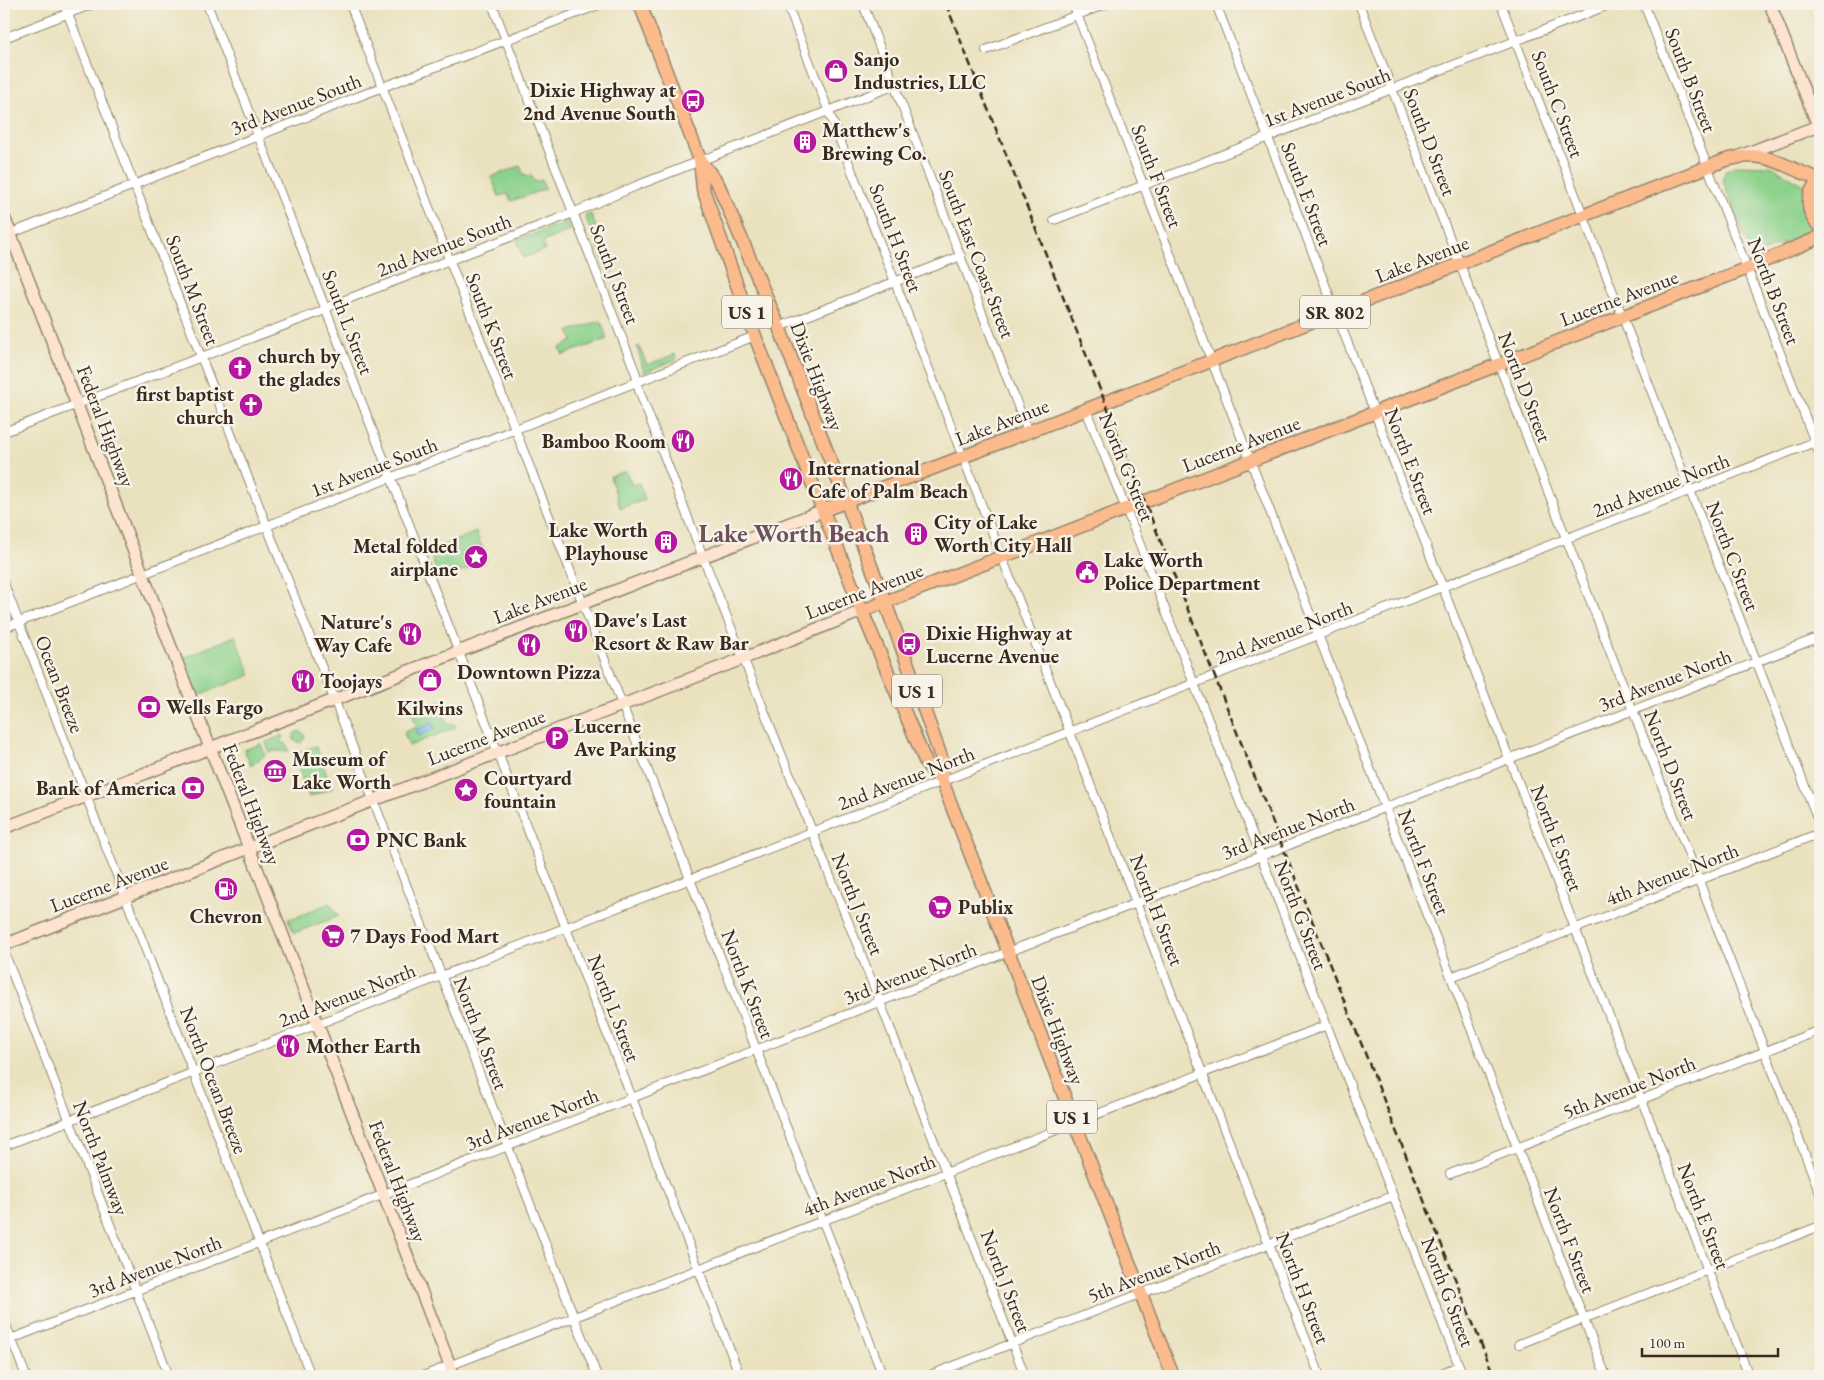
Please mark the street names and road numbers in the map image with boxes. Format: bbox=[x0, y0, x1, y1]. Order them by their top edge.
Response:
street label: South B Street bbox=[1659, 24, 1723, 137]
street label: South C Street bbox=[1526, 47, 1591, 162]
street label: 1st Avenue South bbox=[1260, 61, 1394, 133]
street label: 3rd Avenue South bbox=[227, 67, 365, 141]
street label: South D Street bbox=[1398, 84, 1463, 200]
street label: South F Street bbox=[1125, 121, 1189, 232]
street label: South E Street bbox=[1275, 138, 1339, 250]
street label: South East Coast Street bbox=[933, 166, 1021, 343]
street label: South H Street bbox=[863, 180, 929, 297]
street label: 2nd Avenue South bbox=[373, 207, 515, 283]
street label: South J Street bbox=[584, 220, 646, 328]
street label: Lake Avenue bbox=[1371, 229, 1473, 289]
street label: South M Street bbox=[160, 231, 226, 350]
street label: North B Street bbox=[1742, 234, 1807, 349]
street label: Lucerne Avenue bbox=[1556, 264, 1682, 332]
street label: South L Street bbox=[316, 266, 380, 379]
street label: South K Street bbox=[460, 269, 524, 384]
road number: US 1 bbox=[722, 296, 772, 328]
road number: SR 802 bbox=[1300, 296, 1370, 328]
street label: Dixie Highway bbox=[784, 318, 850, 434]
street label: North D Street bbox=[1492, 328, 1558, 446]
street label: Federal Highway bbox=[71, 362, 141, 491]
street label: Lake Avenue bbox=[951, 392, 1053, 452]
street label: North E Street bbox=[1379, 404, 1443, 519]
street label: North G Street bbox=[1093, 409, 1161, 526]
street label: Lucerne Avenue bbox=[1178, 410, 1304, 478]
street label: 1st Avenue South bbox=[307, 431, 441, 503]
street label: 2nd Avenue North bbox=[1589, 447, 1733, 523]
street label: North C Street bbox=[1700, 498, 1766, 615]
street label: Lucerne Avenue bbox=[801, 557, 927, 625]
street label: Lake Avenue bbox=[489, 570, 591, 630]
street label: 2nd Avenue North bbox=[1212, 594, 1356, 670]
street label: Ocean Breeze bbox=[29, 631, 91, 737]
street label: 3rd Avenue North bbox=[1595, 643, 1735, 717]
road number: US 1 bbox=[892, 674, 942, 708]
street label: Lucerne Avenue bbox=[423, 703, 549, 771]
street label: North D Street bbox=[1638, 706, 1704, 824]
street label: Federal Highway bbox=[217, 740, 287, 869]
street label: 2nd Avenue North bbox=[834, 740, 978, 816]
street label: North E Street bbox=[1525, 781, 1589, 896]
street label: 3rd Avenue North bbox=[1218, 791, 1358, 865]
street label: North F Street bbox=[1392, 805, 1456, 919]
street label: 4th Avenue North bbox=[1602, 837, 1742, 911]
street label: North J Street bbox=[826, 849, 891, 959]
street label: Lucerne Avenue bbox=[46, 850, 172, 918]
street label: North H Street bbox=[1124, 851, 1190, 970]
street label: North G Street bbox=[1268, 856, 1334, 974]
street label: North K Street bbox=[715, 926, 781, 1043]
street label: 3rd Avenue North bbox=[840, 936, 980, 1010]
street label: North L Street bbox=[582, 951, 647, 1066]
street label: 2nd Avenue North bbox=[275, 957, 419, 1033]
street label: Dixie Highway bbox=[1025, 972, 1091, 1088]
street label: North M Street bbox=[448, 973, 515, 1094]
street label: North Ocean Breeze bbox=[174, 1003, 254, 1157]
street label: 5th Avenue North bbox=[1559, 1050, 1699, 1124]
street label: 3rd Avenue North bbox=[462, 1082, 602, 1156]
street label: North Palmway bbox=[67, 1097, 135, 1219]
road number: US 1 bbox=[1047, 1100, 1097, 1134]
street label: Federal Highway bbox=[363, 1117, 433, 1246]
street label: 4th Avenue North bbox=[799, 1148, 939, 1222]
street label: North E Street bbox=[1672, 1159, 1736, 1274]
street label: North F Street bbox=[1538, 1183, 1602, 1297]
street label: North J Street bbox=[975, 1226, 1038, 1337]
street label: 3rd Avenue North bbox=[85, 1229, 225, 1303]
street label: North H Street bbox=[1270, 1229, 1336, 1348]
street label: North G Street bbox=[1415, 1233, 1481, 1351]
street label: 5th Avenue North bbox=[1084, 1234, 1224, 1308]

